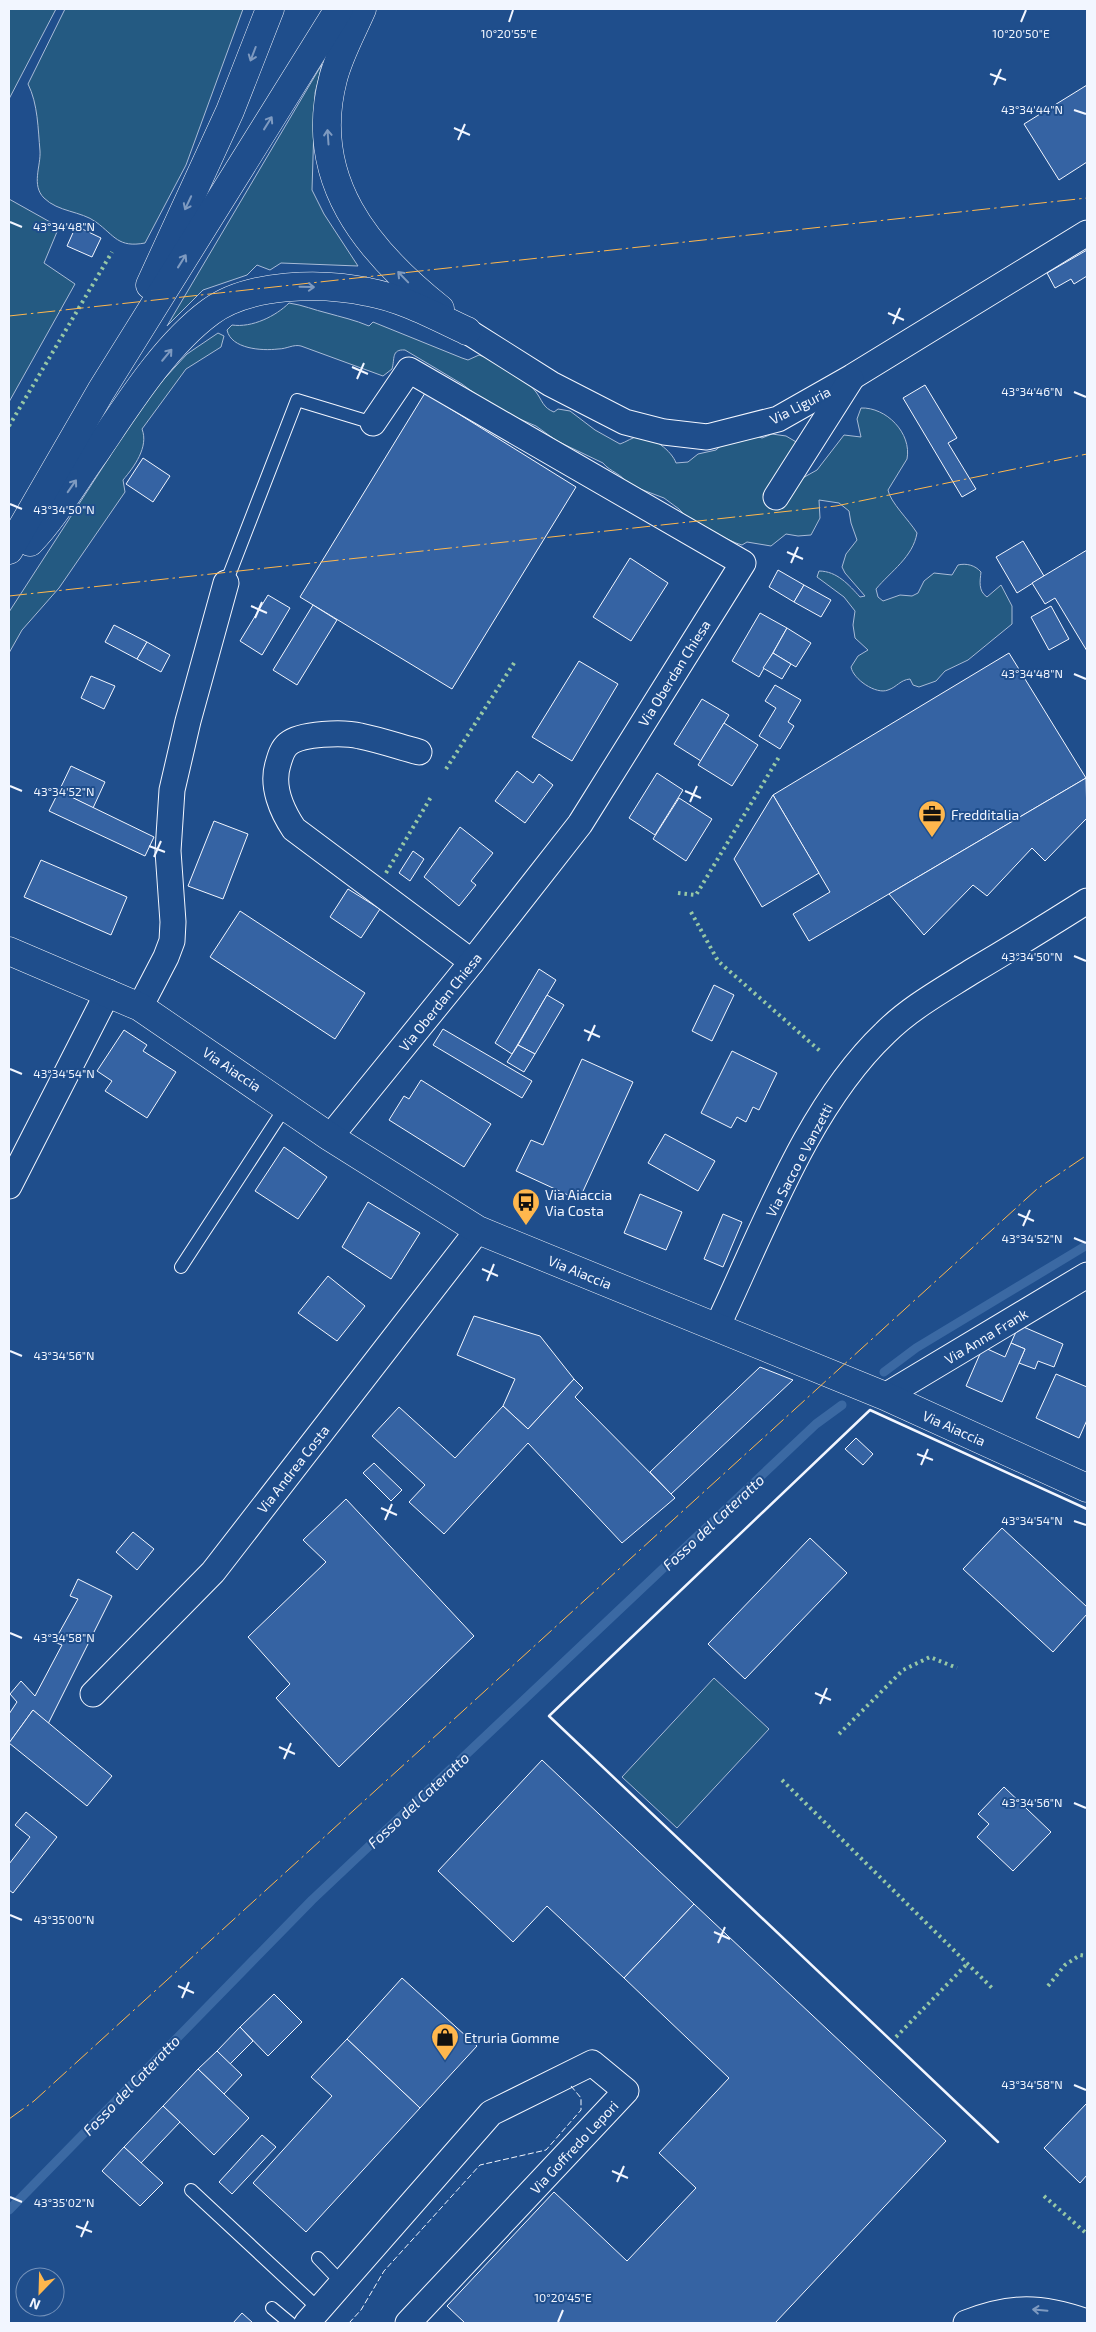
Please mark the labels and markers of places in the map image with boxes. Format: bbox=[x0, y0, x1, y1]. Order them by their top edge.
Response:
office icon: Fredditalia bbox=[917, 799, 947, 838]
place label: Fredditalia bbox=[951, 806, 1019, 823]
place label: Via Aiaccia Via Costa bbox=[545, 1186, 612, 1219]
bus stop icon: Via Aiaccia Via Costa bbox=[511, 1187, 541, 1226]
shop icon: Etruria Gomme bbox=[430, 2022, 460, 2061]
place label: Etruria Gomme bbox=[464, 2029, 559, 2046]

